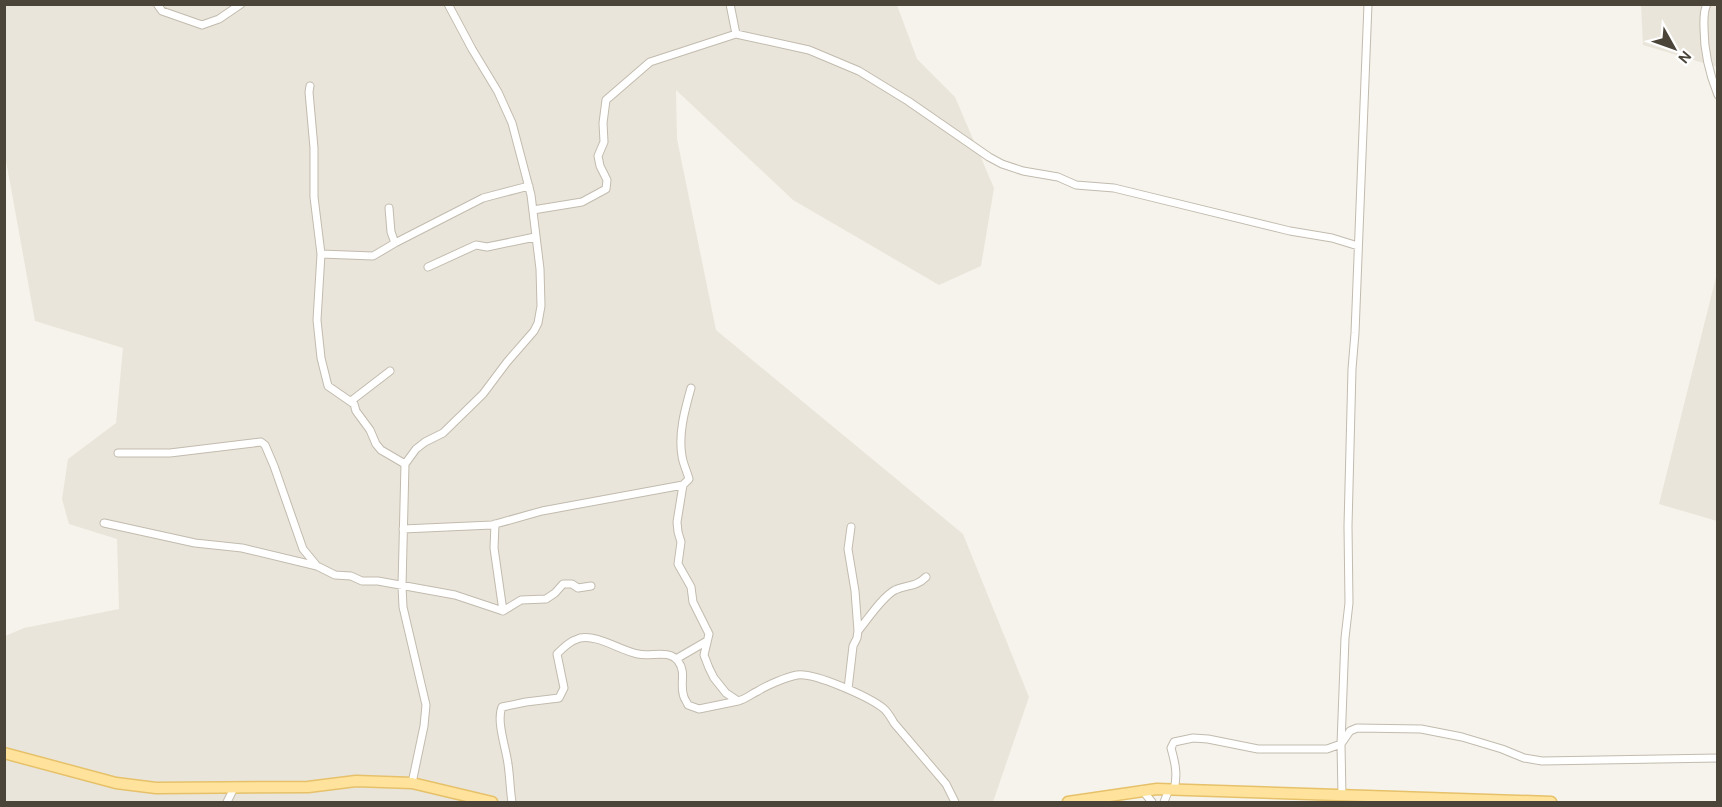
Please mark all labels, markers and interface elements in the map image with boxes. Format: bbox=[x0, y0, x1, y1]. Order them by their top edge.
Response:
north arrow bbox=[1644, 18, 1704, 78]
text: N bbox=[1674, 47, 1696, 68]

